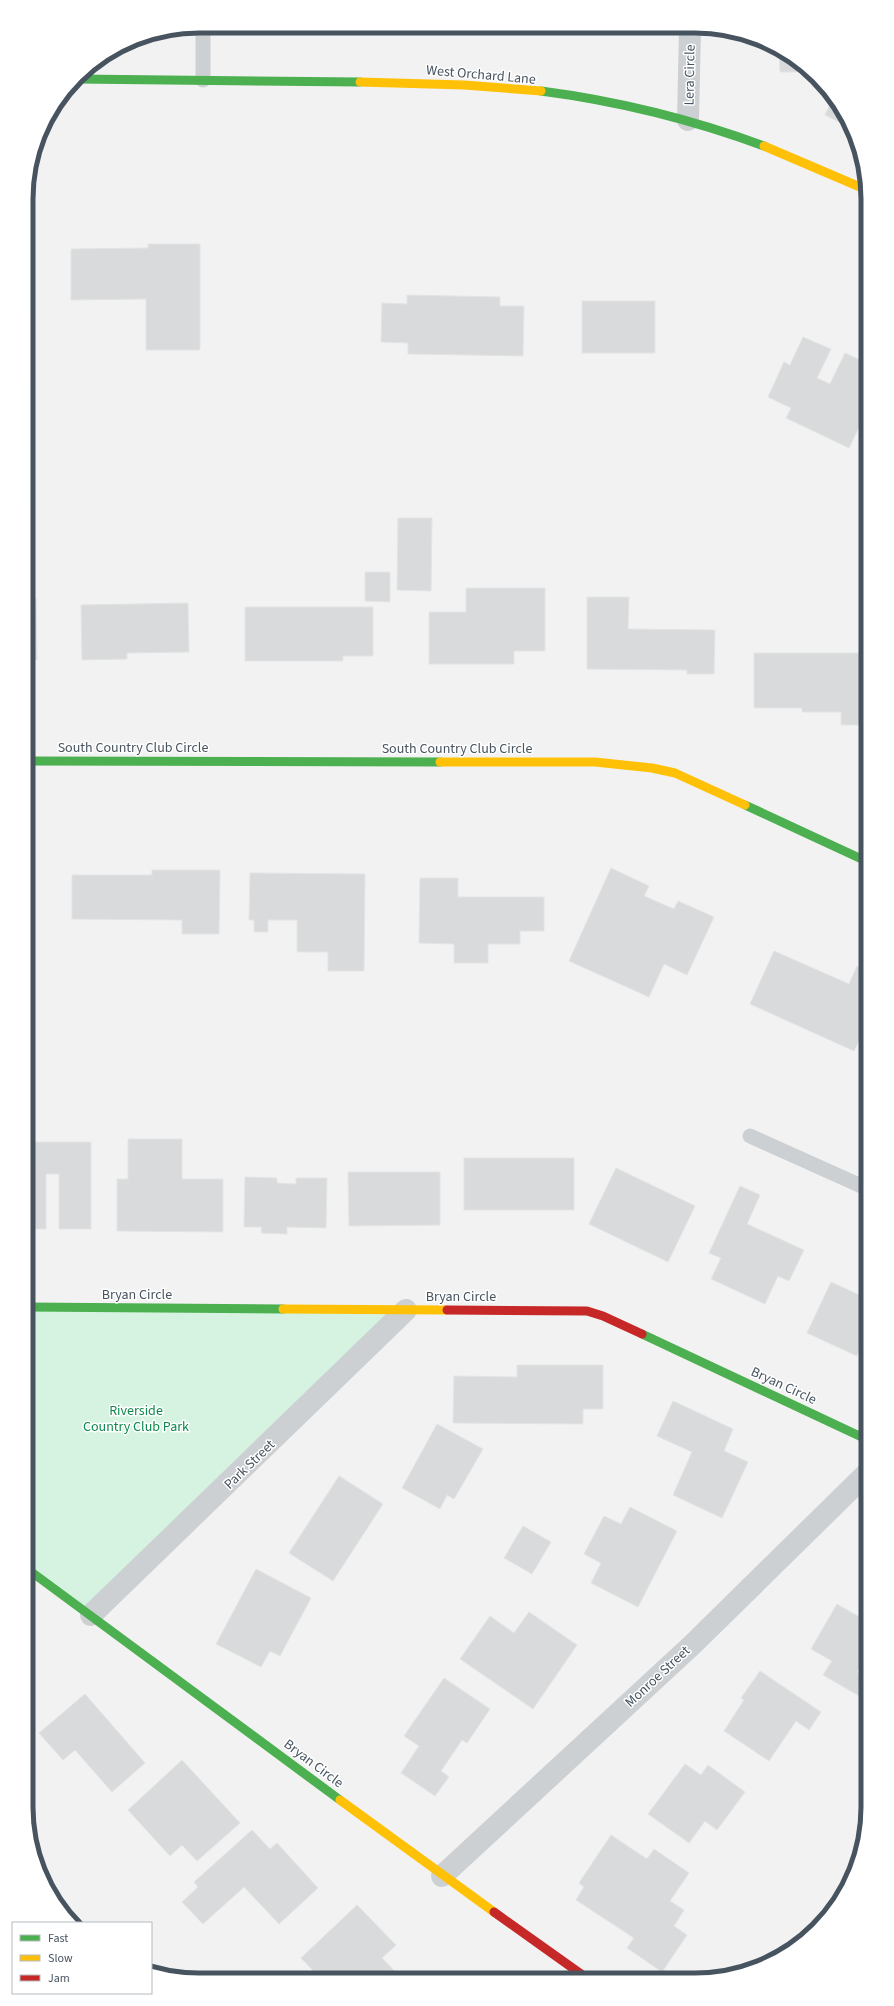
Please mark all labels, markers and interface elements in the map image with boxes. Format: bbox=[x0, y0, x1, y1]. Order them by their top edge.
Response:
street label: Lera Circle bbox=[679, 44, 701, 106]
street label: West Orchard Lane bbox=[425, 60, 537, 90]
street label: South Country Club Circle bbox=[58, 738, 208, 758]
street label: South Country Club Circle bbox=[382, 739, 532, 759]
street label: Bryan Circle bbox=[102, 1285, 172, 1305]
street label: Bryan Circle bbox=[426, 1287, 496, 1307]
street label: Bryan Circle bbox=[748, 1362, 820, 1410]
park label: Riverside Country Club Park bbox=[83, 1401, 189, 1437]
street label: Park Street bbox=[220, 1435, 280, 1494]
street label: Monroe Street bbox=[621, 1641, 695, 1712]
street label: Bryan Circle bbox=[279, 1735, 348, 1793]
legend bbox=[12, 1922, 152, 1994]
text: Fast bbox=[48, 1930, 68, 1947]
text: Slow bbox=[48, 1950, 73, 1967]
text: Jam bbox=[48, 1970, 70, 1987]

